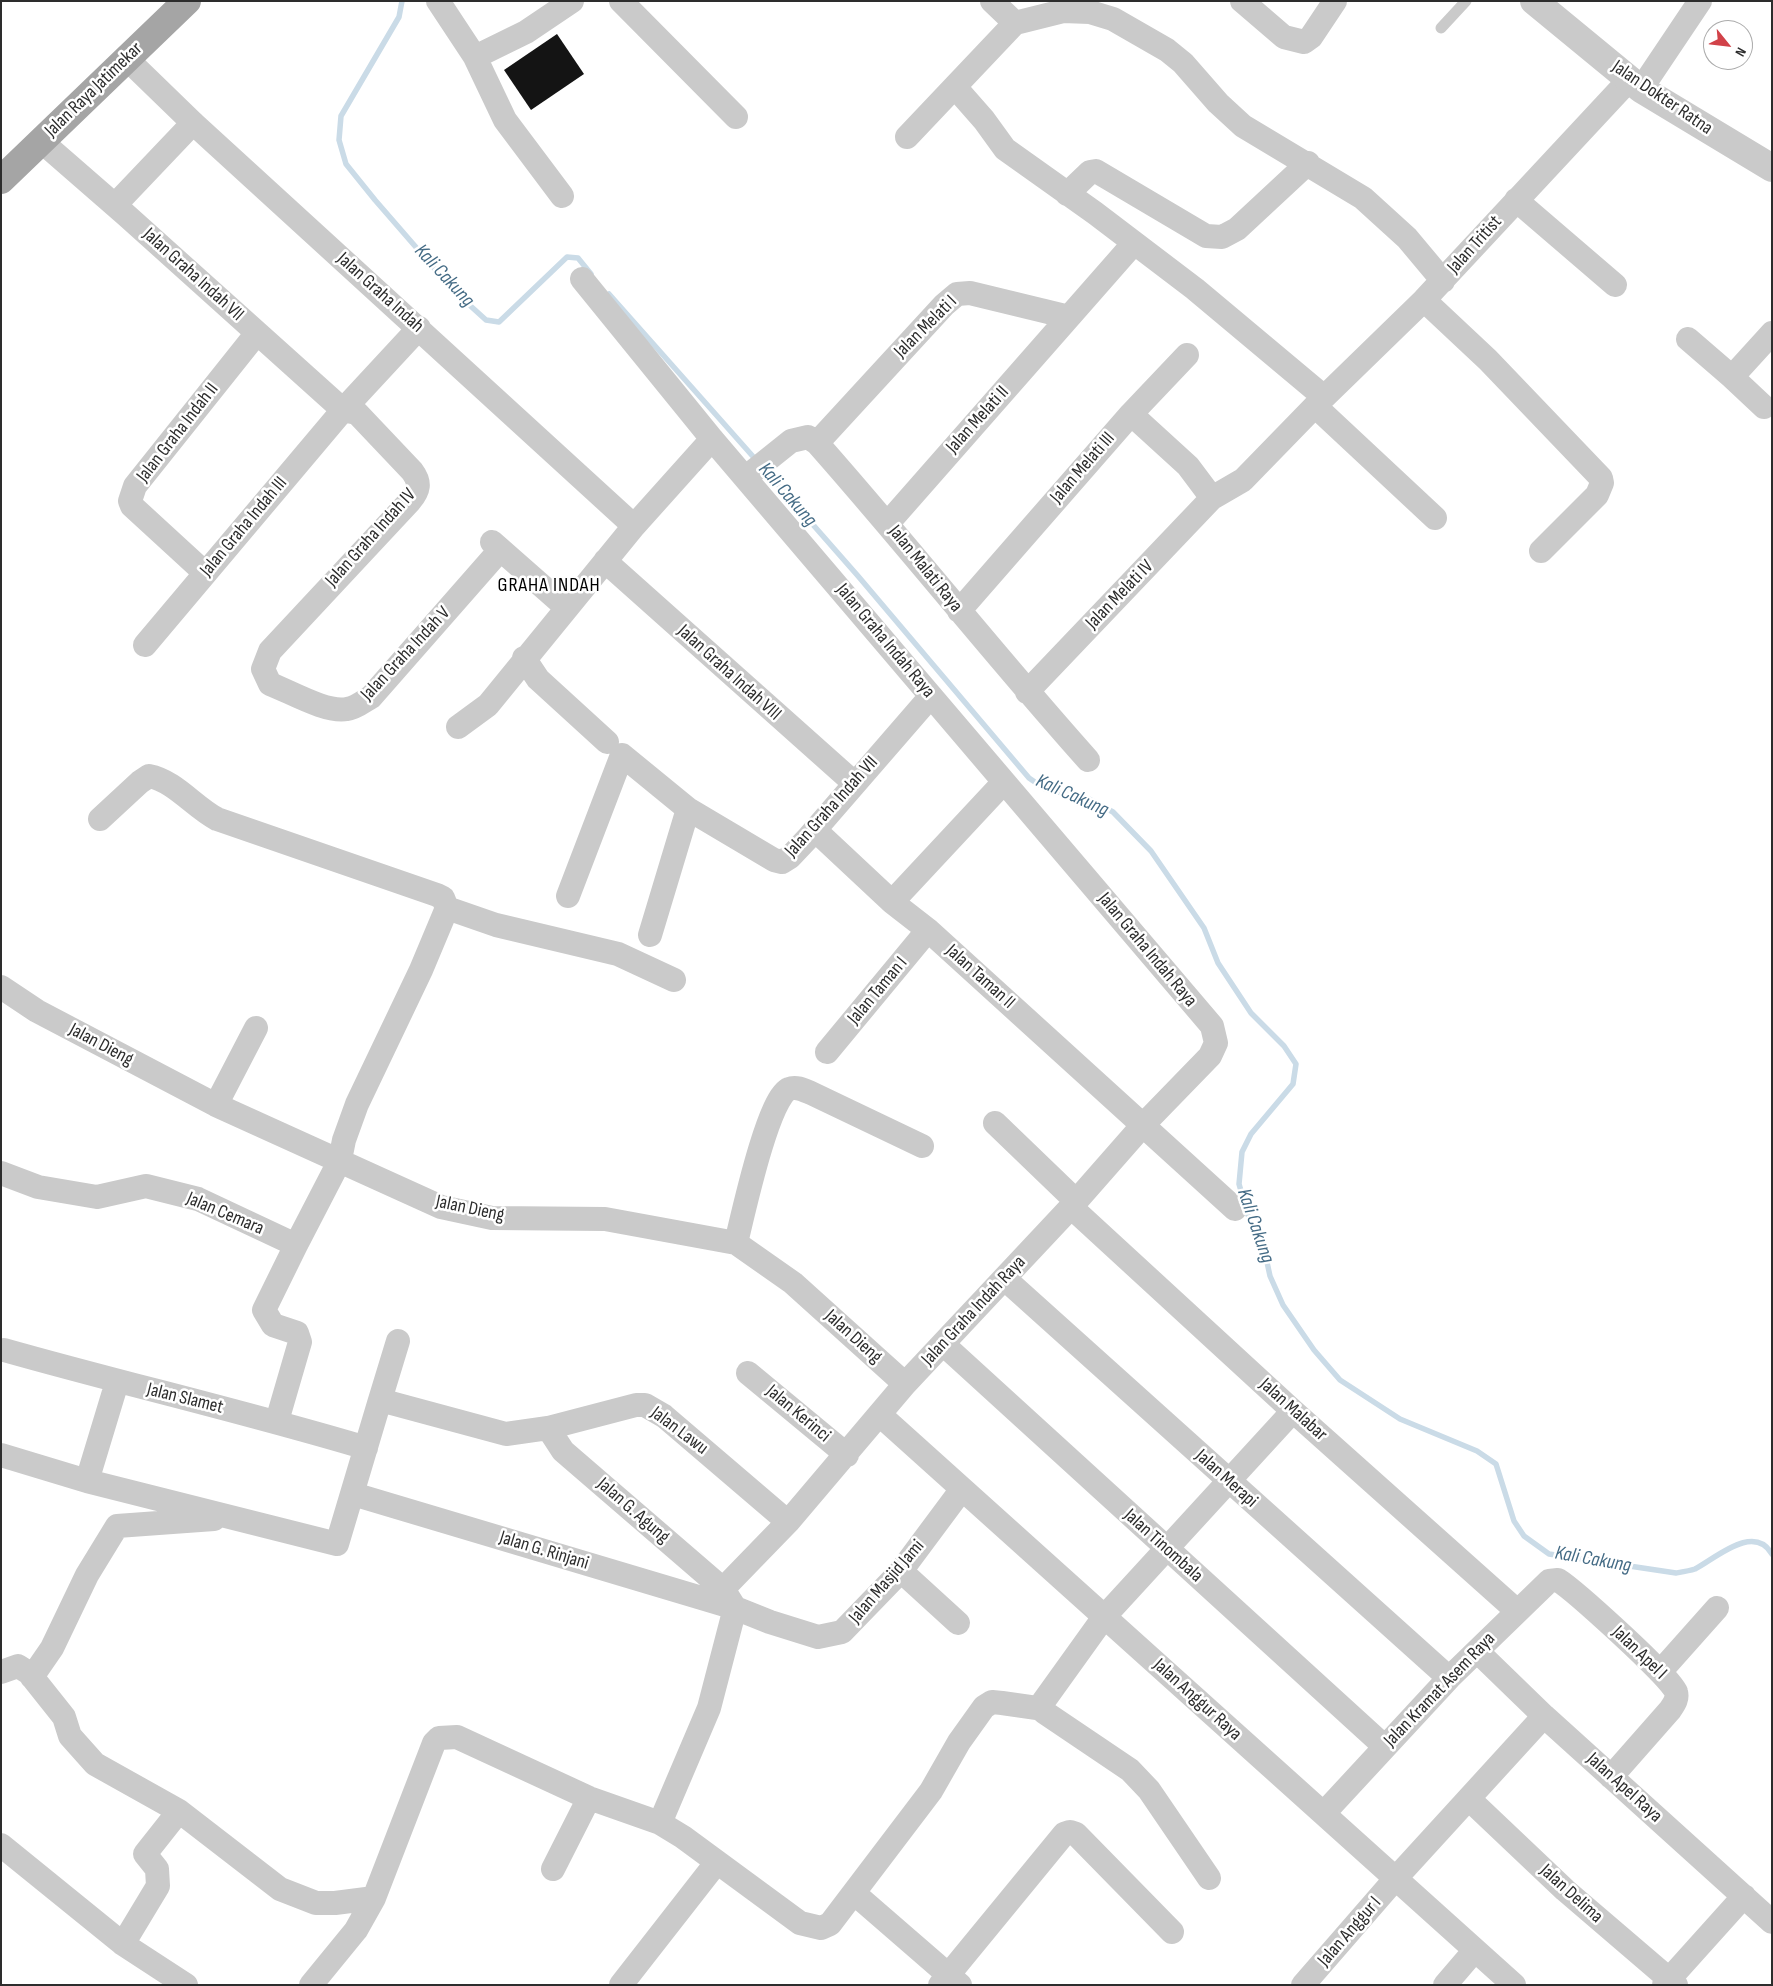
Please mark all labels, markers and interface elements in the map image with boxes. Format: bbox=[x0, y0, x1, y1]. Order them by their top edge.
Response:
north arrow bbox=[1703, 20, 1753, 70]
street label: Jalan Raya Jatimekar bbox=[41, 38, 147, 142]
text: N bbox=[1731, 45, 1750, 59]
street label: Jalan Dokter Ratna bbox=[1607, 56, 1717, 140]
street label: Jalan Tritist bbox=[1443, 211, 1507, 279]
street label: Jalan Graha Indah VII bbox=[138, 224, 248, 326]
water label: Kali Cakung bbox=[409, 240, 479, 312]
street label: Jalan Graha Indah bbox=[332, 248, 428, 338]
street label: Jalan Melati I bbox=[890, 291, 962, 363]
street label: Jalan Graha Indah II bbox=[132, 379, 224, 487]
street label: Jalan Melati II bbox=[942, 382, 1014, 458]
street label: Jalan Melati III bbox=[1046, 428, 1120, 508]
water label: Kali Cakung bbox=[753, 458, 821, 532]
street label: Jalan Graha Indah III bbox=[196, 472, 292, 582]
street label: Jalan Graha Indah IV bbox=[321, 484, 421, 592]
street label: Jalan Malati Raya bbox=[883, 521, 967, 617]
street label: Jalan Melati IV bbox=[1081, 556, 1159, 634]
district label: GRAHA INDAH bbox=[496, 574, 602, 598]
street label: Jalan Graha Indah Raya bbox=[831, 579, 939, 703]
street label: Jalan Graha Indah V bbox=[357, 602, 455, 706]
street label: Jalan Graha Indah VIII bbox=[672, 620, 786, 726]
street label: Jalan Graha Indah VII bbox=[781, 752, 883, 862]
water label: Kali Cakung bbox=[1032, 769, 1112, 823]
street label: Jalan Graha Indah Raya bbox=[1093, 888, 1201, 1012]
street label: Jalan Taman II bbox=[941, 940, 1019, 1014]
street label: Jalan Taman I bbox=[843, 952, 913, 1030]
street label: Jalan Dieng bbox=[65, 1019, 137, 1071]
water label: Kali Cakung bbox=[1231, 1186, 1279, 1266]
street label: Jalan Cemara bbox=[183, 1188, 267, 1240]
street label: Jalan Dieng bbox=[434, 1191, 506, 1227]
street label: Jalan Graha Indah Raya bbox=[917, 1251, 1031, 1371]
street label: Jalan Dieng bbox=[820, 1305, 886, 1369]
street label: Jalan Malabar bbox=[1254, 1374, 1332, 1446]
street label: Jalan Slamet bbox=[145, 1379, 225, 1419]
street label: Jalan Kerinci bbox=[761, 1380, 835, 1448]
street label: Jalan Lawu bbox=[646, 1402, 712, 1460]
street label: Jalan Merapi bbox=[1190, 1445, 1262, 1513]
street label: Jalan G. Agung bbox=[592, 1473, 674, 1549]
street label: Jalan Tinombala bbox=[1119, 1505, 1207, 1587]
street label: Jalan G. Rinjani bbox=[497, 1527, 591, 1575]
street label: Jalan Masjid Jami bbox=[844, 1535, 930, 1629]
water label: Kali Cakung bbox=[1553, 1541, 1633, 1579]
street label: Jalan Apel I bbox=[1607, 1621, 1671, 1685]
street label: Jalan Kramat Asem Raya bbox=[1380, 1628, 1500, 1752]
street label: Jalan Anggur Raya bbox=[1148, 1654, 1246, 1746]
street label: Jalan Apel Raya bbox=[1582, 1748, 1666, 1828]
street label: Jalan Delima bbox=[1535, 1860, 1607, 1928]
street label: Jalan Anggur I bbox=[1313, 1892, 1387, 1972]

